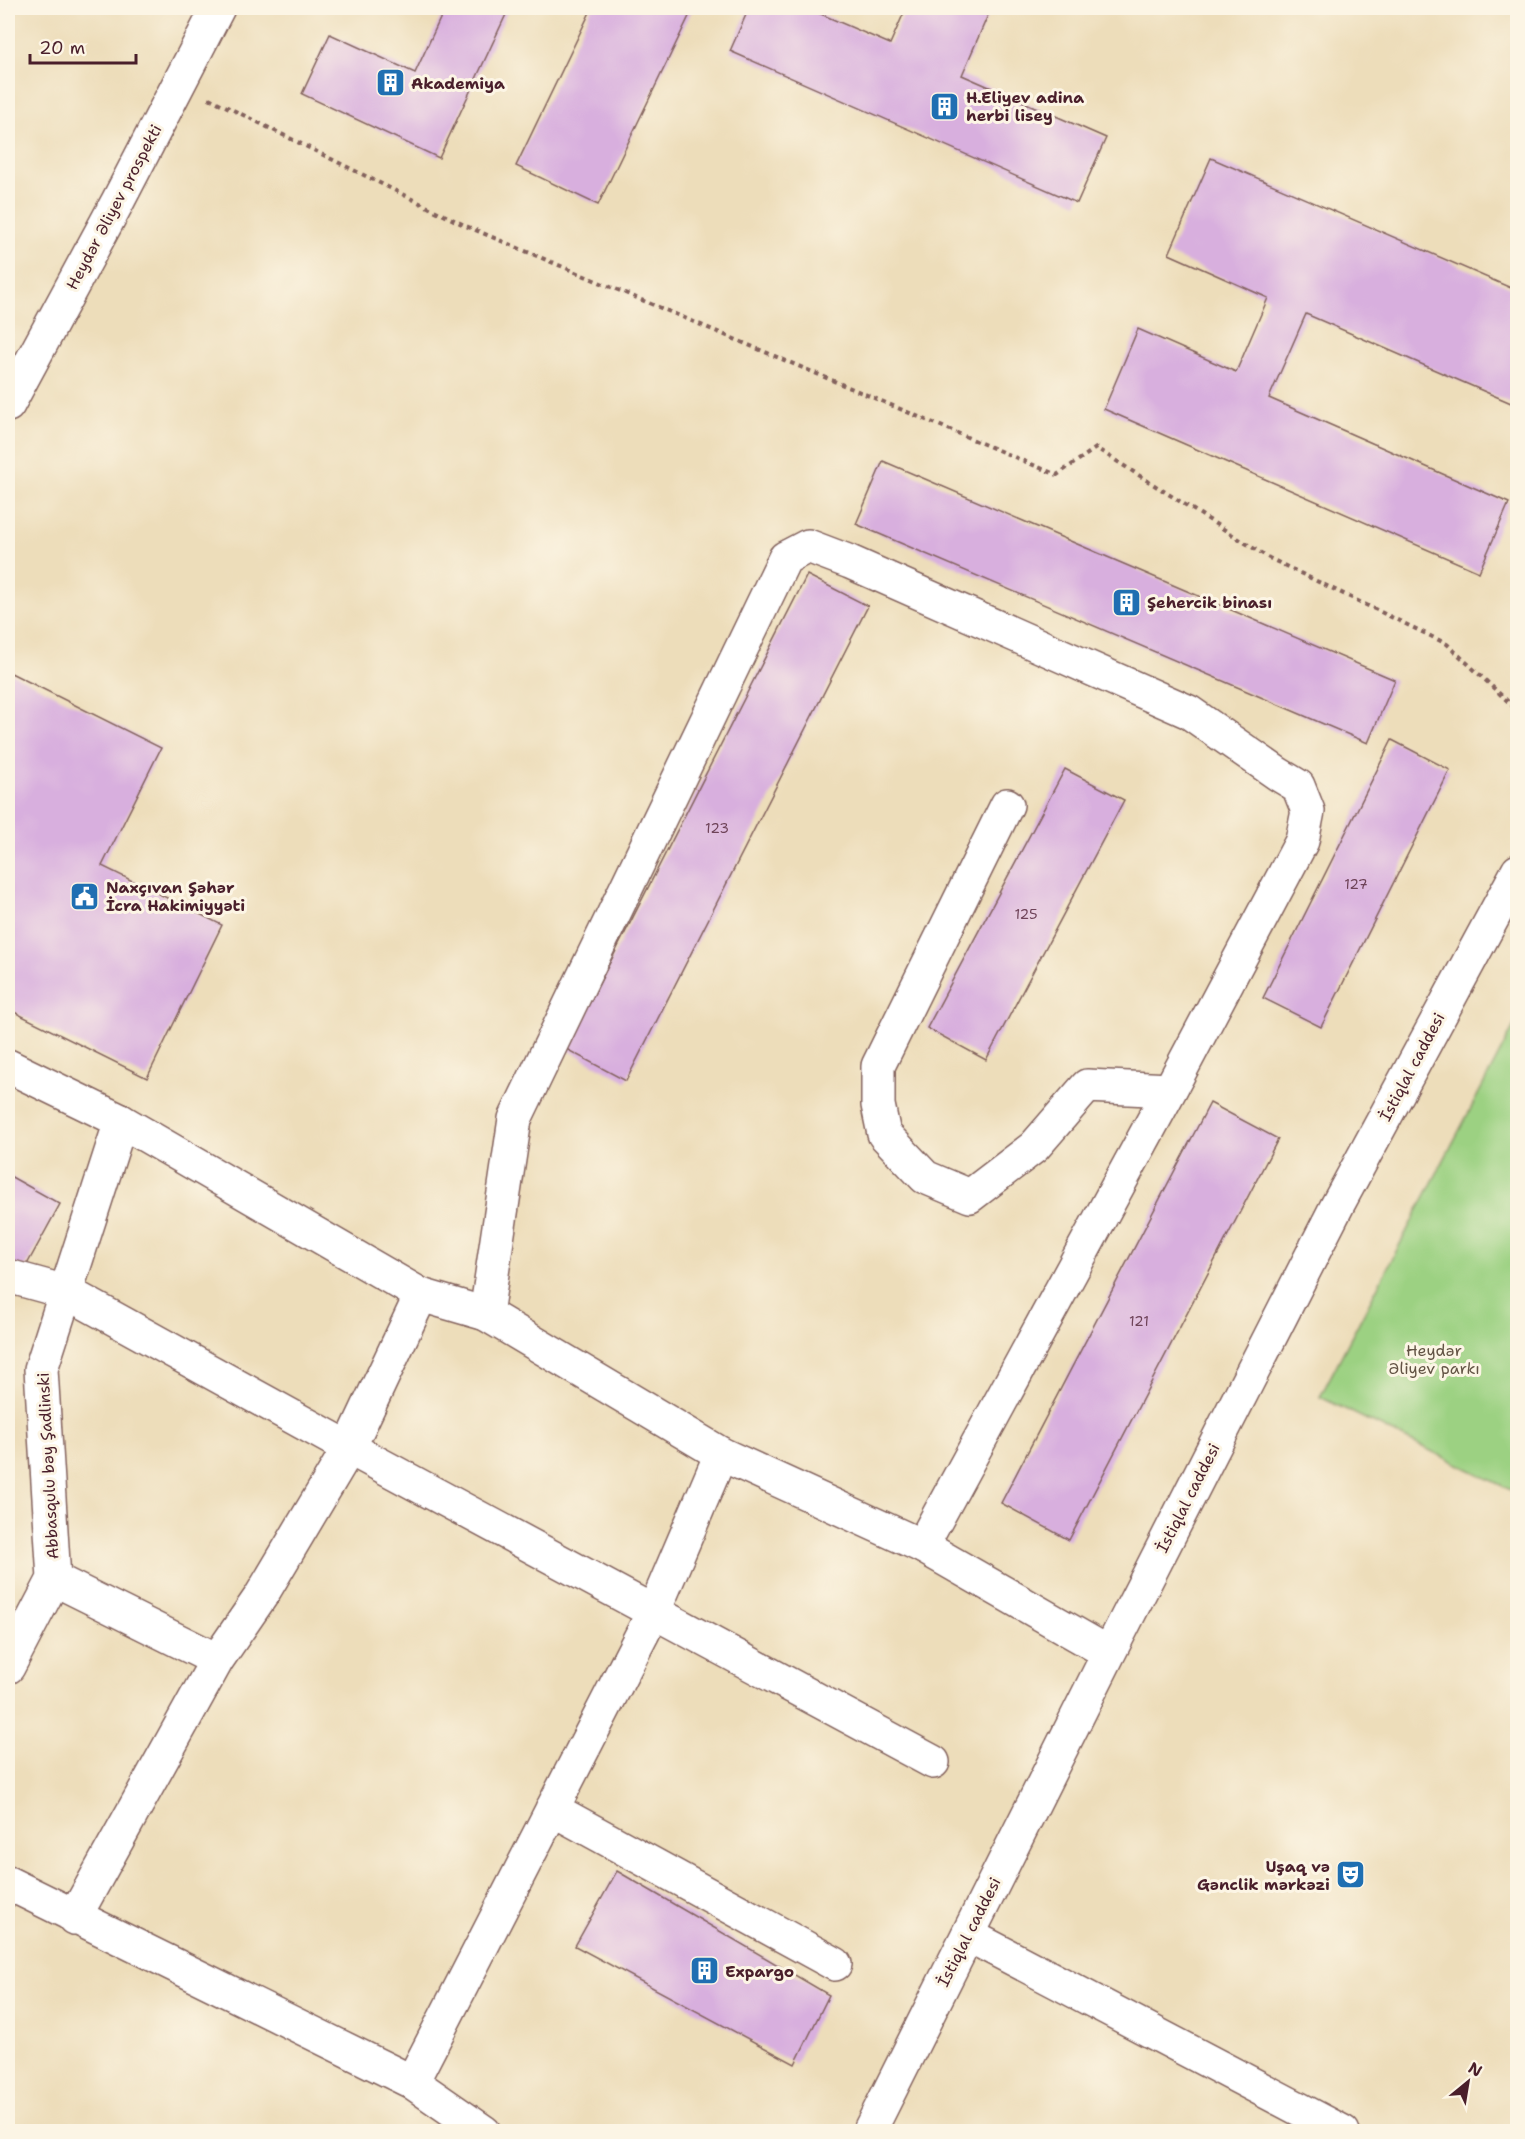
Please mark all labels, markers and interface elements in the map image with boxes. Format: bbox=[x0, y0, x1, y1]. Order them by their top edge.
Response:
scale bar bbox=[30, 27, 136, 65]
text: 20 m bbox=[39, 36, 85, 60]
building icon: Akademiya bbox=[374, 67, 406, 99]
place label: Akademiya bbox=[411, 73, 505, 94]
place label: H.Eliyev adina herbi lisey bbox=[966, 87, 1084, 126]
building icon: H.Eliyev adina herbi lisey bbox=[929, 90, 961, 122]
street label: Heydər Əliyev prospekti bbox=[61, 121, 167, 293]
building icon: Şehercik binası bbox=[1110, 586, 1142, 618]
place label: Şehercik binası bbox=[1147, 592, 1272, 613]
house number: 123 bbox=[705, 819, 729, 837]
house number: 127 bbox=[1344, 875, 1368, 893]
place label: Naxçıvan Şəhər İcra Hakimiyyəti bbox=[106, 877, 245, 916]
public building icon: Naxçıvan Şəhər İcra Hakimiyyəti bbox=[69, 880, 101, 912]
house number: 125 bbox=[1014, 905, 1038, 923]
street label: İstiqlal caddesi bbox=[1375, 1009, 1449, 1125]
house number: 121 bbox=[1129, 1312, 1149, 1330]
park label: Heydər Əliyev parkı bbox=[1388, 1340, 1480, 1379]
street label: Abbasqulu bəy Şadlinski bbox=[33, 1372, 63, 1560]
street label: İstiqlal caddesi bbox=[1151, 1440, 1225, 1556]
place label: Uşaq və Gənclik mərkəzi bbox=[1197, 1856, 1330, 1895]
theatre icon: Uşaq və Gənclik mərkəzi bbox=[1335, 1859, 1367, 1891]
street label: İstiqlal caddesi bbox=[932, 1874, 1006, 1990]
building icon: Expargo bbox=[688, 1955, 720, 1987]
place label: Expargo bbox=[725, 1961, 794, 1982]
north arrow bbox=[1438, 2052, 1498, 2112]
text: N bbox=[1465, 2057, 1486, 2082]

